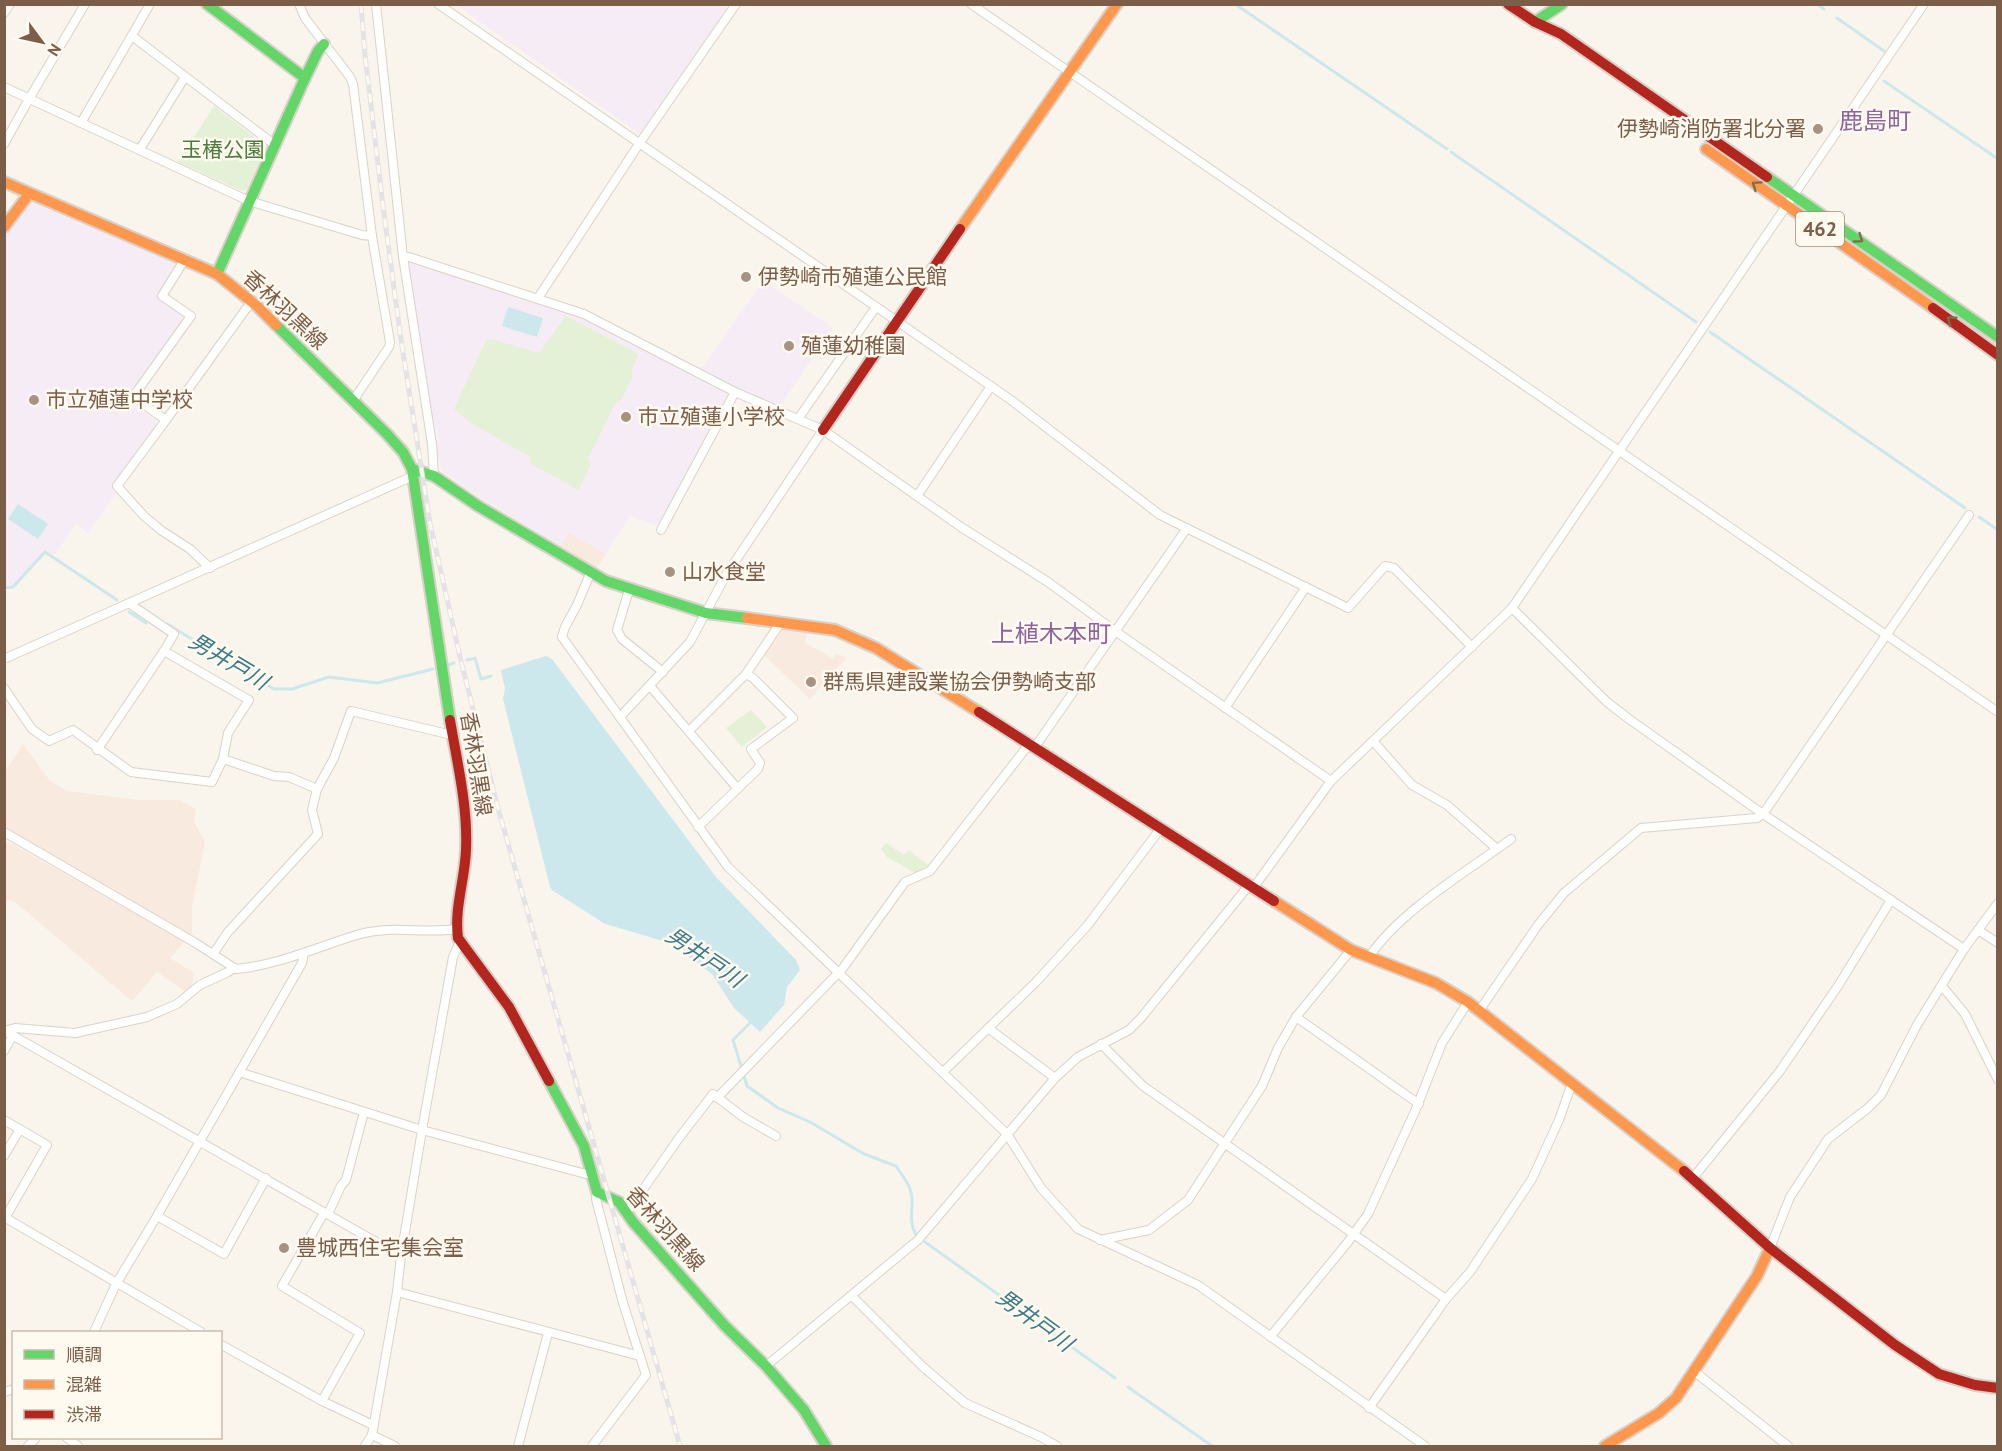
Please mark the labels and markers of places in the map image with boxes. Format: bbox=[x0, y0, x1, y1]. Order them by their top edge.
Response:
place label: 伊勢崎消防署北分署 bbox=[1617, 115, 1806, 142]
marker: 伊勢崎消防署北分署 bbox=[1811, 122, 1825, 136]
place label: 伊勢崎市殖蓮公民館 bbox=[758, 263, 947, 290]
marker: 伊勢崎市殖蓮公民館 bbox=[739, 270, 753, 284]
place label: 殖蓮幼稚園 bbox=[801, 332, 906, 359]
marker: 殖蓮幼稚園 bbox=[782, 339, 796, 353]
place label: 市立殖蓮中学校 bbox=[46, 386, 193, 413]
marker: 市立殖蓮中学校 bbox=[27, 393, 41, 407]
place label: 市立殖蓮小学校 bbox=[638, 403, 785, 430]
marker: 市立殖蓮小学校 bbox=[619, 410, 633, 424]
place label: 山水食堂 bbox=[682, 558, 766, 585]
marker: 山水食堂 bbox=[663, 565, 677, 579]
place label: 群馬県建設業協会伊勢崎支部 bbox=[823, 668, 1096, 695]
marker: 群馬県建設業協会伊勢崎支部 bbox=[804, 675, 818, 689]
place label: 豊城西住宅集会室 bbox=[296, 1234, 464, 1261]
marker: 豊城西住宅集会室 bbox=[277, 1241, 291, 1255]

